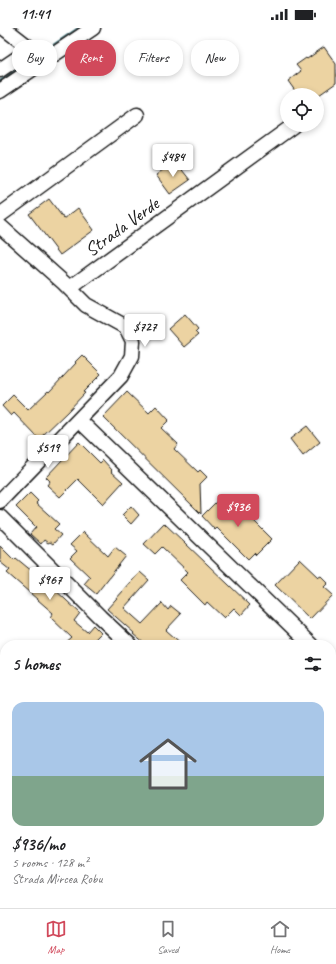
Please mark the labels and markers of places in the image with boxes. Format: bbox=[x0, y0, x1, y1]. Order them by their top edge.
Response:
pin: $484 bbox=[149, 144, 197, 178]
pin: $727 bbox=[121, 314, 169, 348]
pin: $519 bbox=[24, 435, 72, 469]
pin: $936 bbox=[214, 494, 262, 528]
pin: $967 bbox=[26, 567, 74, 601]

